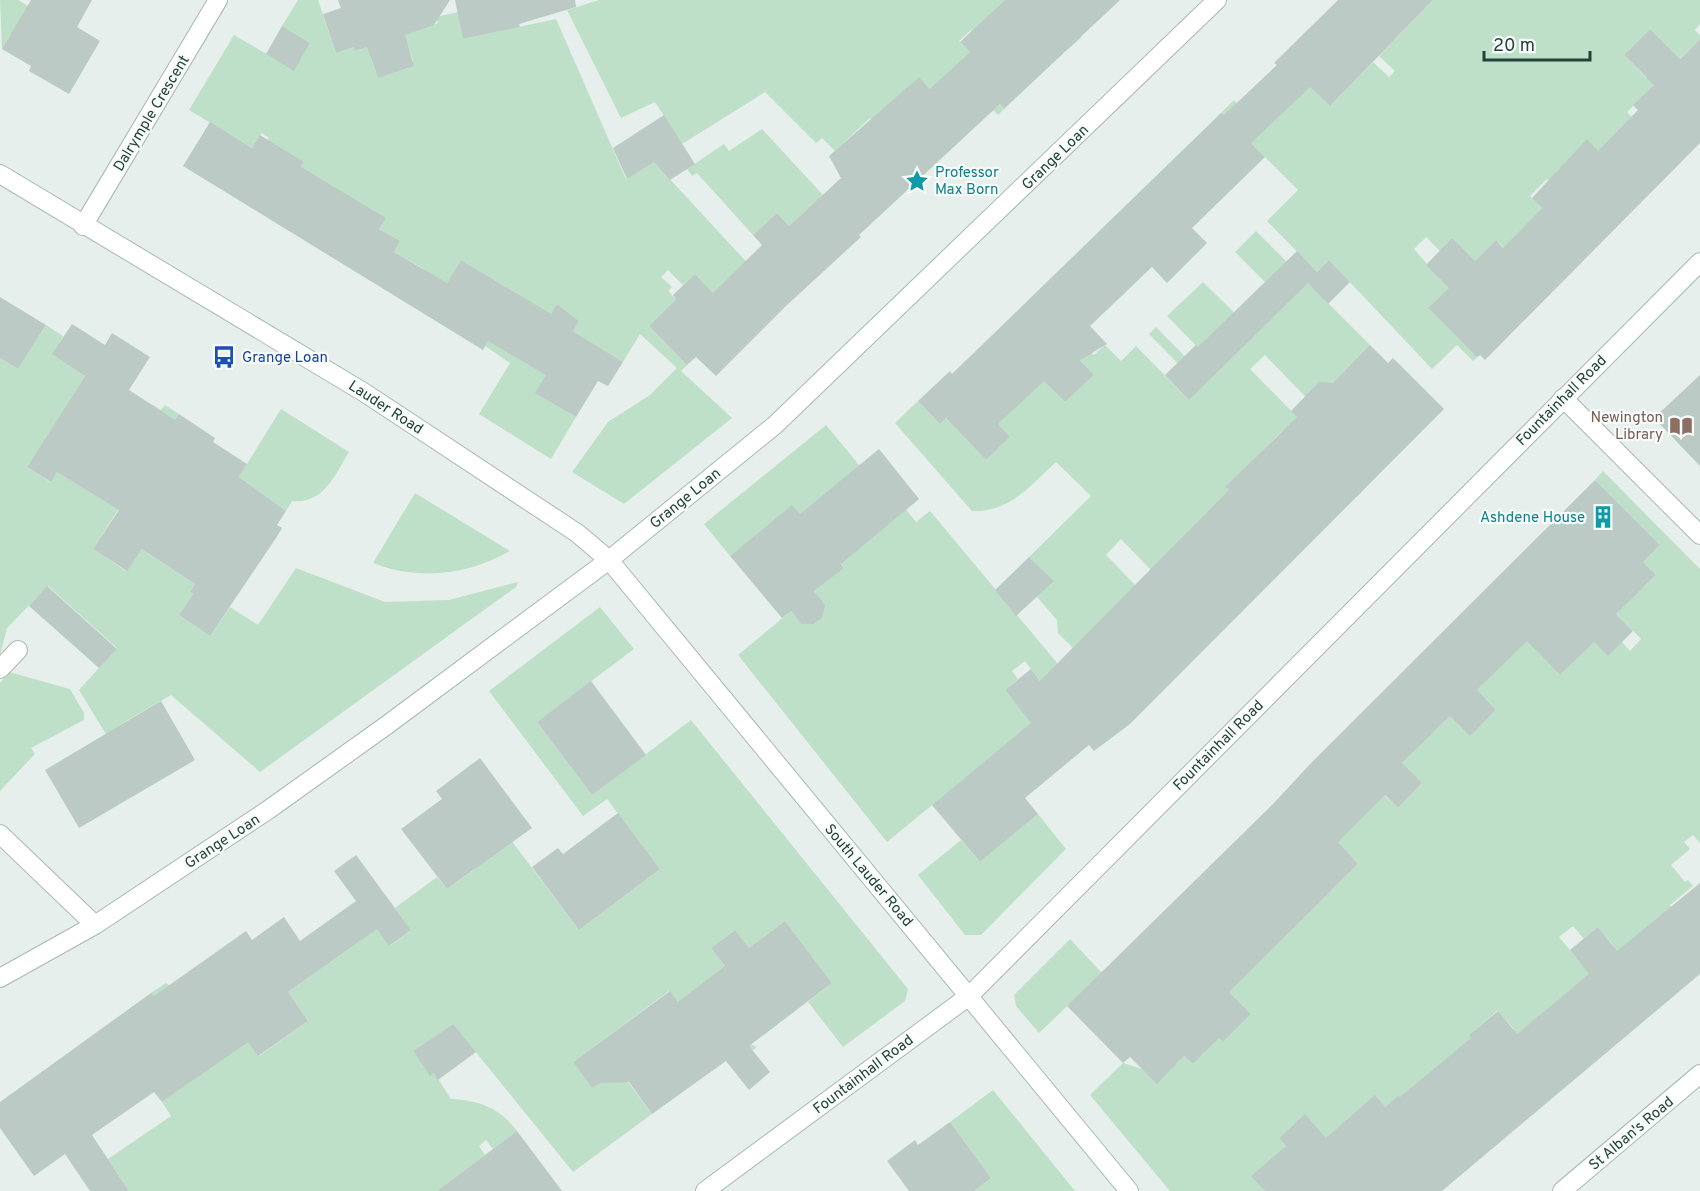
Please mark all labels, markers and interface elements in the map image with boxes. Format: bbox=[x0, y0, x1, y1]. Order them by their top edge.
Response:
scale bar bbox=[1484, 24, 1590, 62]
text: 20 m bbox=[1493, 35, 1535, 58]
street label: Dalrymple Crescent bbox=[110, 52, 195, 175]
street label: Grange Loan bbox=[1018, 121, 1094, 195]
place label: Professor Max Born bbox=[935, 164, 999, 200]
place icon: Professor Max Born bbox=[904, 168, 930, 194]
bus stop icon: Grange Loan bbox=[211, 344, 237, 370]
place label: Grange Loan bbox=[242, 349, 328, 368]
street label: Fountainhall Road bbox=[1513, 352, 1611, 450]
street label: Lauder Road bbox=[344, 377, 426, 439]
place label: Newington Library bbox=[1591, 409, 1663, 445]
library icon: Newington Library bbox=[1668, 413, 1694, 439]
street label: Grange Loan bbox=[647, 465, 725, 534]
building icon: Ashdene House bbox=[1590, 504, 1616, 530]
place label: Ashdene House bbox=[1480, 509, 1585, 528]
street label: Fountainhall Road bbox=[1170, 697, 1268, 795]
street label: Grange Loan bbox=[182, 811, 264, 874]
street label: South Lauder Road bbox=[819, 821, 916, 931]
street label: Fountainhall Road bbox=[810, 1031, 918, 1119]
street label: St Alban's Road bbox=[1586, 1093, 1678, 1175]

